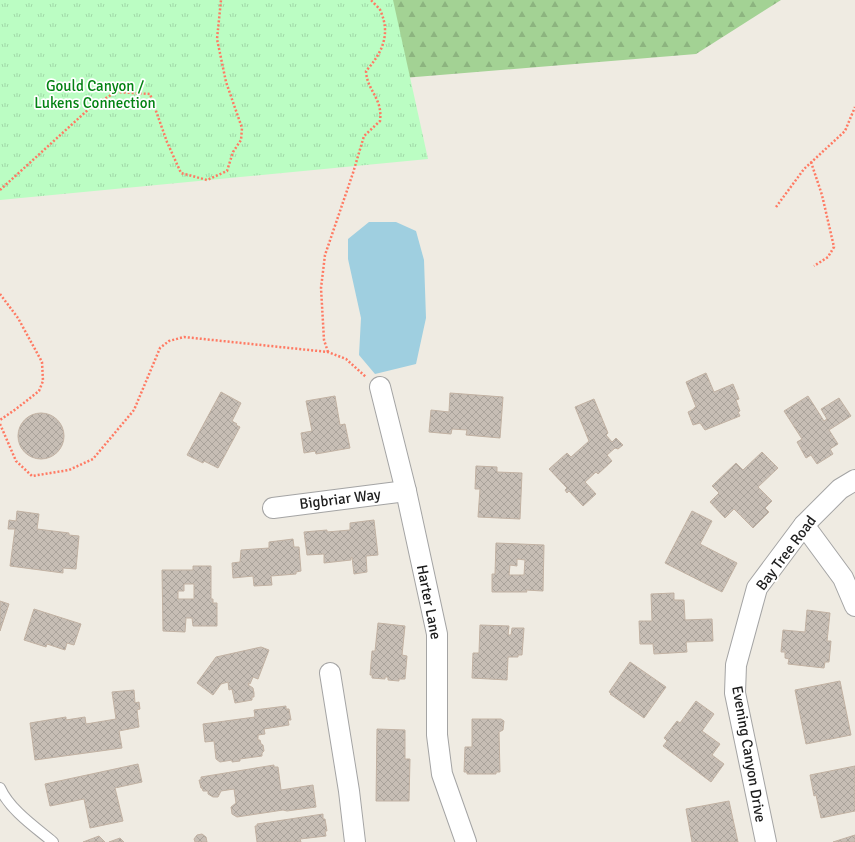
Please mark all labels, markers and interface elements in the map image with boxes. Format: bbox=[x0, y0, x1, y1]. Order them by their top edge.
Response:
park label: Gould Canyon / Lukens Connection bbox=[34, 77, 156, 112]
street label: Bigbriar Way bbox=[298, 485, 382, 513]
street label: Bay Tree Road bbox=[752, 512, 820, 594]
street label: Harter Lane bbox=[413, 563, 445, 641]
street label: Evening Canyon Drive bbox=[728, 684, 770, 824]

